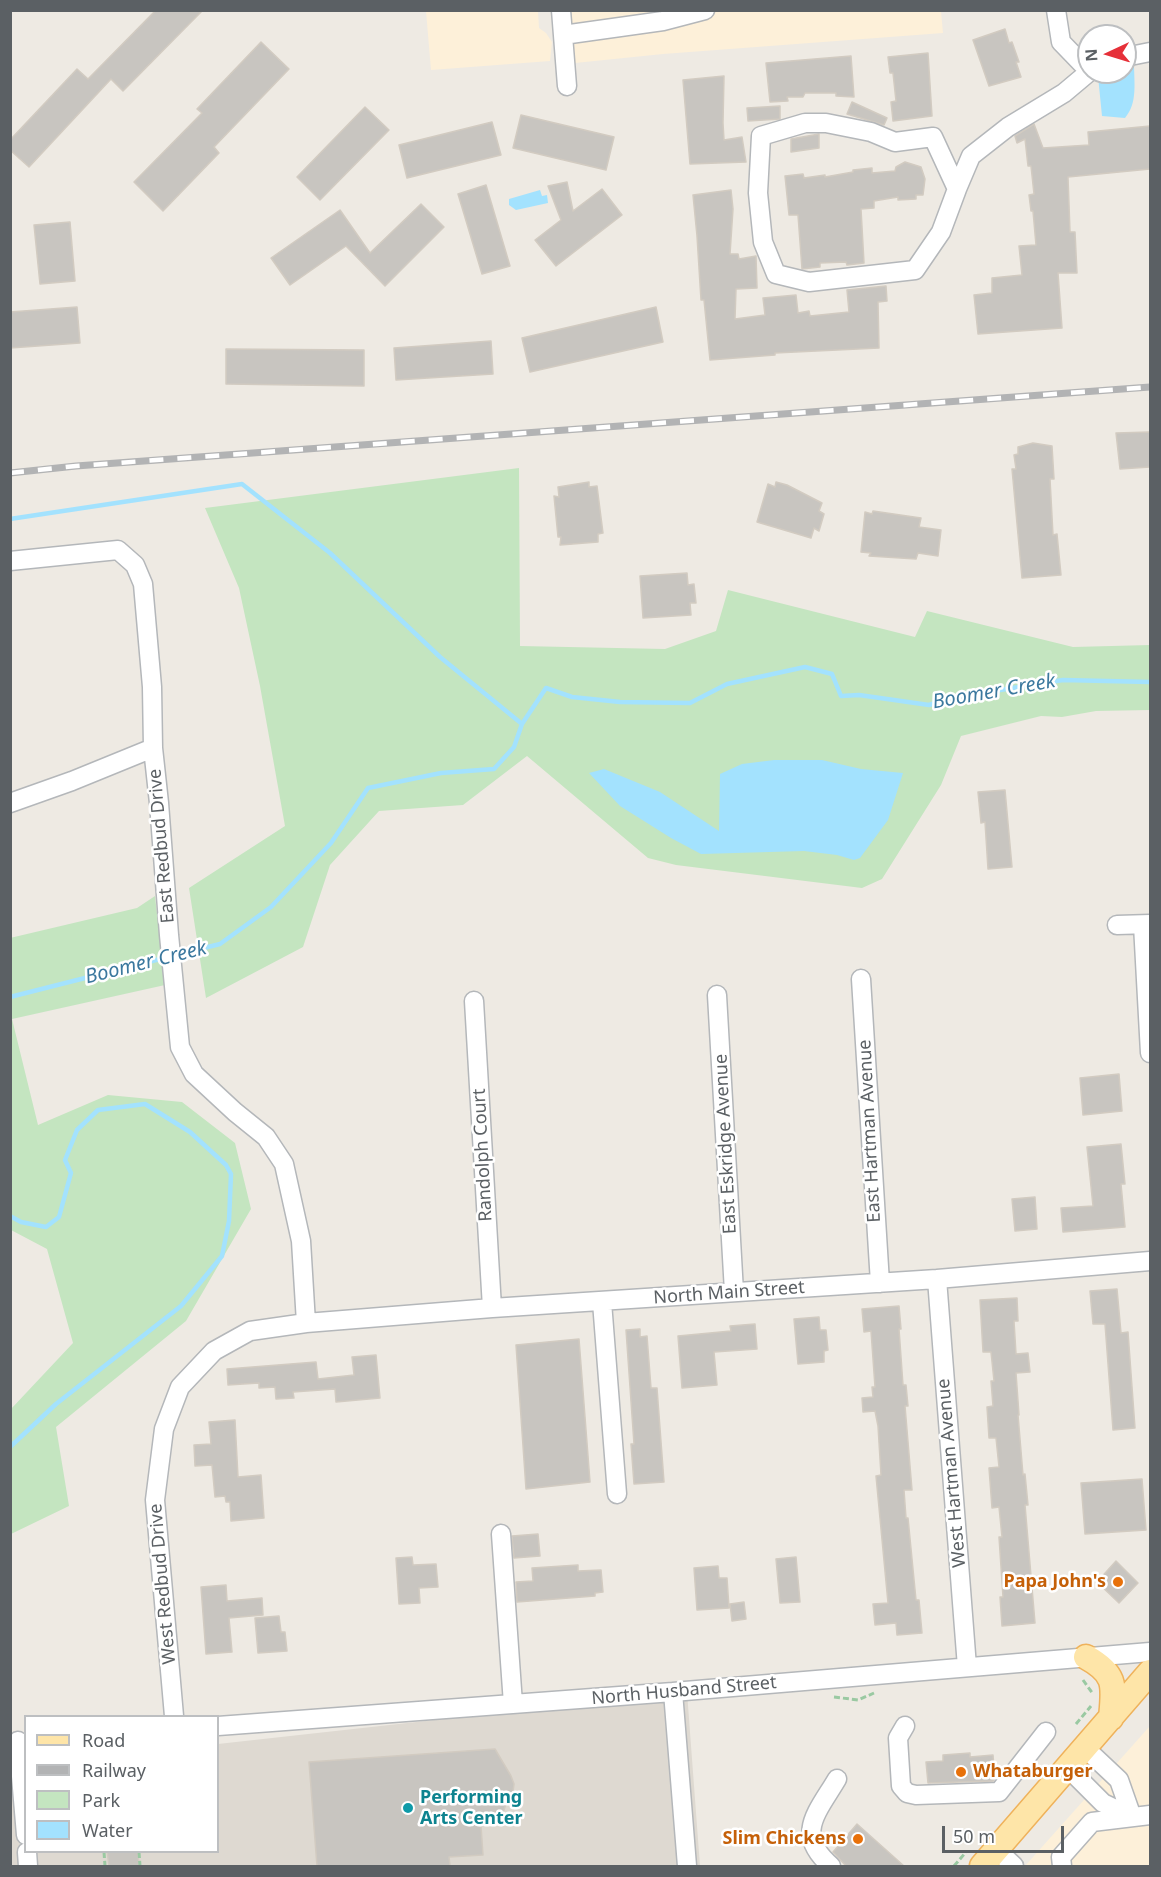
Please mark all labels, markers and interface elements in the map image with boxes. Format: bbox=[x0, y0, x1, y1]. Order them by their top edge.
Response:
north arrow bbox=[1077, 24, 1137, 84]
text: N bbox=[1080, 48, 1102, 62]
water label: Boomer Creek bbox=[931, 669, 1057, 715]
street label: East Redbud Drive bbox=[144, 768, 180, 924]
water label: Boomer Creek bbox=[83, 936, 209, 990]
street label: East Hartman Avenue bbox=[854, 1039, 886, 1223]
street label: East Eskridge Avenue bbox=[710, 1053, 742, 1235]
street label: Randolph Court bbox=[469, 1088, 497, 1222]
street label: North Main Street bbox=[653, 1277, 805, 1309]
street label: West Hartman Avenue bbox=[933, 1378, 971, 1568]
street label: West Redbud Drive bbox=[145, 1503, 181, 1665]
place label: Papa John's bbox=[1003, 1571, 1106, 1593]
marker: Papa John's bbox=[1111, 1575, 1125, 1589]
street label: North Husband Street bbox=[591, 1672, 777, 1710]
legend bbox=[24, 1715, 219, 1853]
text: Road bbox=[82, 1728, 125, 1752]
text: Railway bbox=[82, 1758, 146, 1782]
place label: Whataburger bbox=[973, 1761, 1093, 1783]
marker: Whataburger bbox=[954, 1765, 968, 1779]
place label: Performing Arts Center bbox=[420, 1787, 523, 1830]
text: Park bbox=[82, 1788, 120, 1812]
marker: Performing Arts Center bbox=[401, 1801, 415, 1815]
scale bar bbox=[945, 1814, 1066, 1852]
text: Water bbox=[82, 1818, 133, 1842]
text: 50 m bbox=[953, 1824, 995, 1848]
place label: Slim Chickens bbox=[723, 1828, 846, 1850]
marker: Slim Chickens bbox=[851, 1832, 865, 1846]

